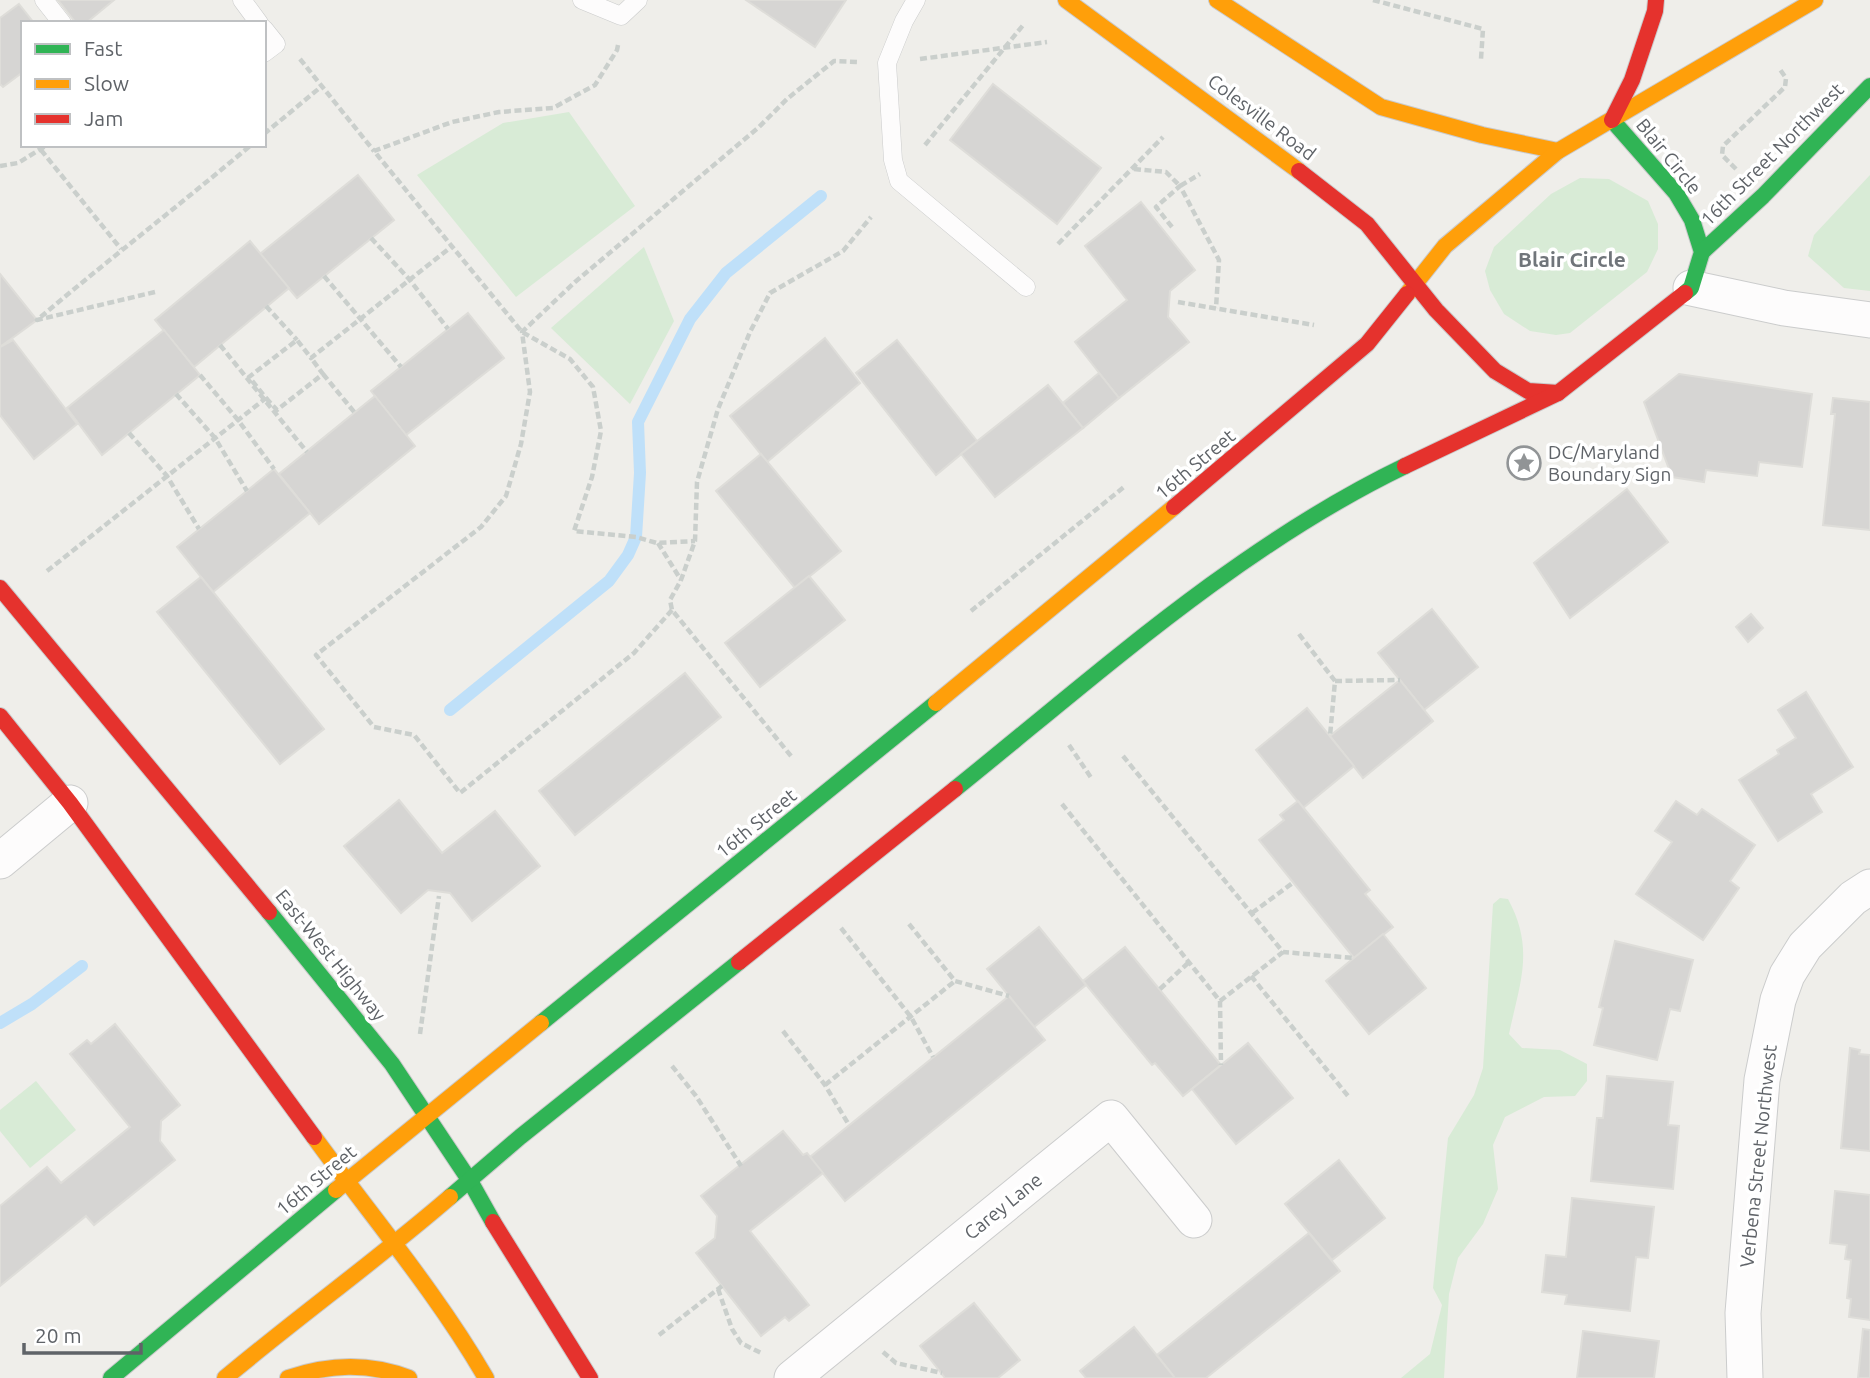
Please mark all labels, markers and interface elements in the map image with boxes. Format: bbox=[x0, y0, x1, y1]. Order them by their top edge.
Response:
legend bbox=[21, 21, 266, 147]
text: Fast bbox=[84, 36, 122, 60]
street label: Colesville Road bbox=[1204, 69, 1320, 165]
text: Slow bbox=[84, 71, 129, 95]
street label: 16th Street Northwest bbox=[1696, 78, 1848, 230]
text: Jam bbox=[84, 106, 123, 130]
street label: Blair Circle bbox=[1632, 114, 1706, 198]
district label: Blair Circle bbox=[1518, 247, 1626, 271]
street label: 16th Street bbox=[1151, 424, 1240, 504]
place label: DC/Maryland Boundary Sign bbox=[1548, 441, 1671, 485]
place icon: DC/Maryland Boundary Sign bbox=[1505, 444, 1543, 482]
street label: 16th Street bbox=[711, 784, 801, 862]
street label: East-West Highway bbox=[271, 885, 391, 1025]
street label: Verbena Street Northwest bbox=[1735, 1043, 1781, 1269]
street label: 16th Street bbox=[272, 1140, 361, 1220]
street label: Carey Lane bbox=[960, 1168, 1046, 1244]
scale bar bbox=[24, 1312, 142, 1356]
text: 20 m bbox=[35, 1323, 82, 1347]

